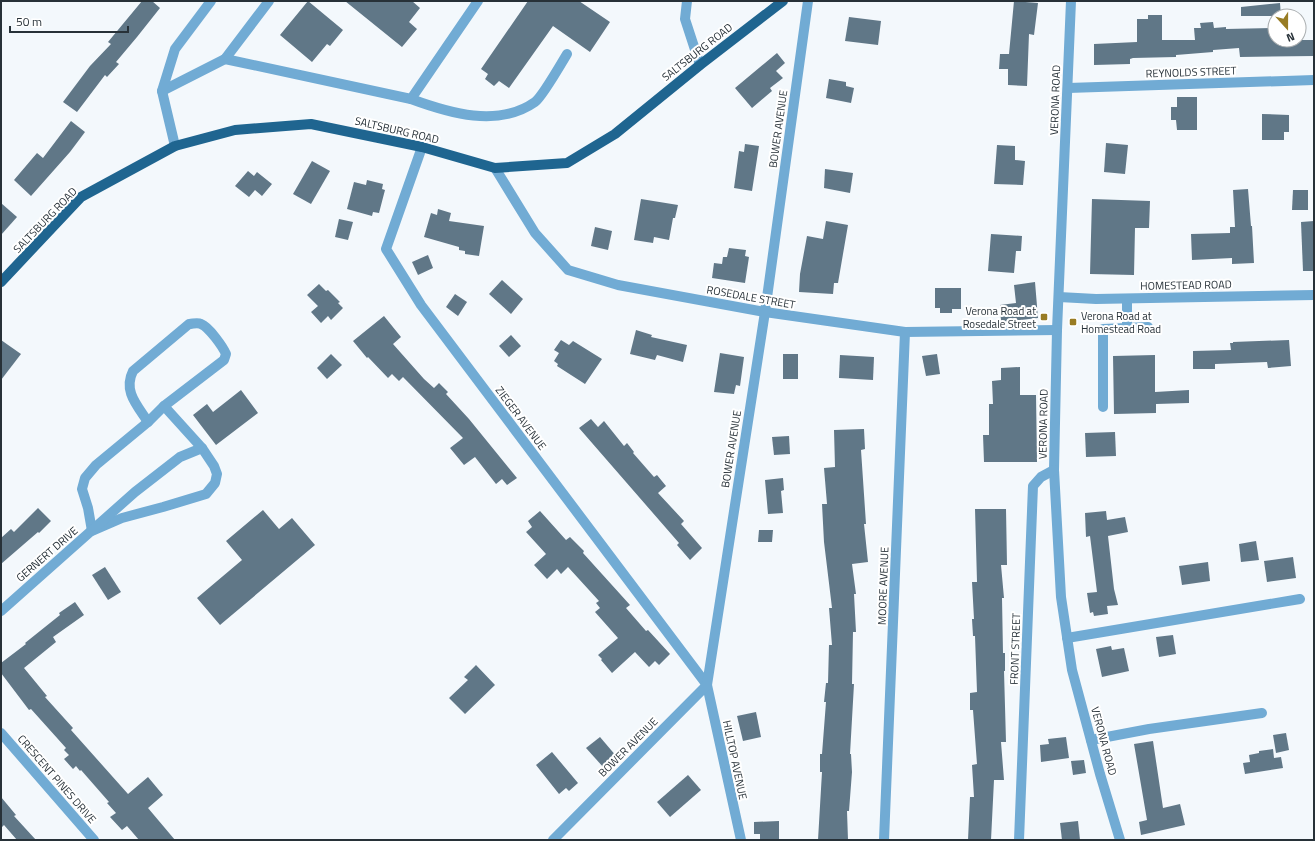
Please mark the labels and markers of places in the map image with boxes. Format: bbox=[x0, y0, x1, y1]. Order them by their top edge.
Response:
place label: Verona Road at Rosedale Street bbox=[963, 303, 1036, 332]
place label: Verona Road at Homestead Road bbox=[1081, 308, 1161, 337]
marker: Verona Road at Rosedale Street bbox=[1039, 312, 1049, 322]
marker: Verona Road at Homestead Road bbox=[1068, 317, 1078, 327]

